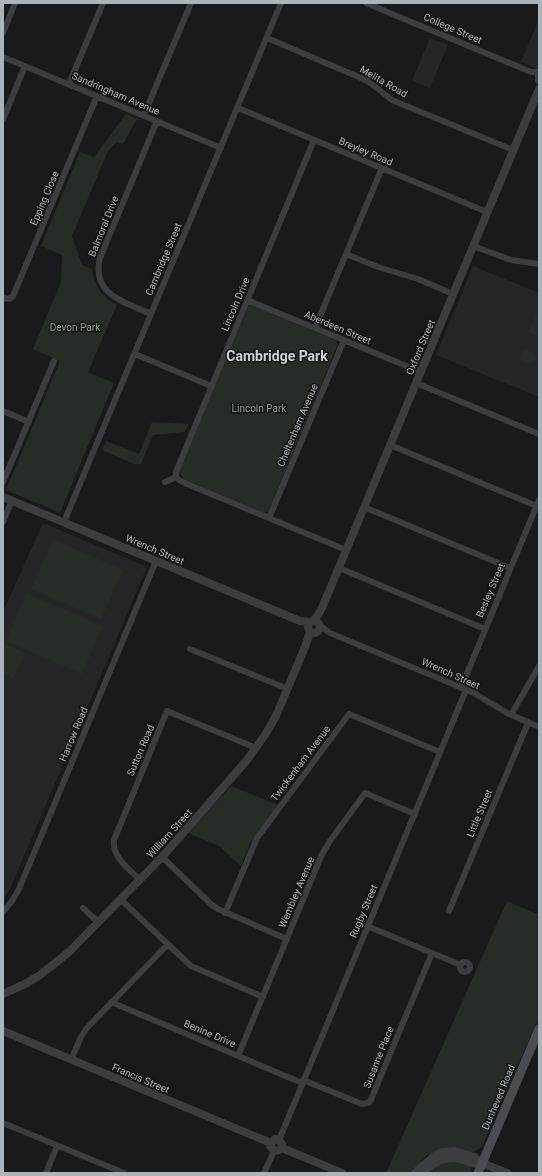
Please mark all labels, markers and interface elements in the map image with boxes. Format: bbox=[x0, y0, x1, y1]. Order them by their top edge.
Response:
street label: College Street bbox=[422, 11, 484, 46]
street label: Melita Road bbox=[358, 63, 409, 99]
street label: Sandringham Avenue bbox=[70, 70, 161, 117]
street label: Breyley Road bbox=[337, 135, 394, 168]
street label: Epping Close bbox=[28, 169, 61, 227]
street label: Balmoral Drive bbox=[86, 194, 121, 258]
street label: Cambridge Street bbox=[143, 221, 184, 297]
street label: Lincoln Drive bbox=[219, 276, 252, 333]
street label: Aberdeen Street bbox=[303, 308, 373, 346]
street label: Oxford Street bbox=[404, 318, 437, 376]
park label: Devon Park bbox=[50, 322, 101, 333]
district label: Cambridge Park bbox=[226, 348, 328, 364]
street label: Cheltenham Avenue bbox=[275, 382, 320, 468]
park label: Lincoln Park bbox=[232, 403, 287, 414]
street label: Wrench Street bbox=[124, 532, 186, 567]
street label: Besley Street bbox=[474, 561, 507, 619]
street label: Wrench Street bbox=[420, 656, 482, 691]
street label: Harrow Road bbox=[57, 705, 90, 763]
street label: Sutton Road bbox=[125, 723, 156, 777]
street label: Twickenham Avenue bbox=[268, 723, 332, 803]
street label: Little Street bbox=[464, 788, 494, 839]
street label: William Street bbox=[145, 807, 194, 860]
street label: Wembley Avenue bbox=[277, 855, 316, 929]
street label: Rugby Street bbox=[347, 883, 380, 939]
street label: Benine Drive bbox=[182, 1018, 237, 1049]
street label: Susanne Place bbox=[361, 1025, 396, 1090]
street label: Francis Street bbox=[110, 1061, 171, 1095]
street label: Dunheved Road bbox=[480, 1063, 517, 1131]

